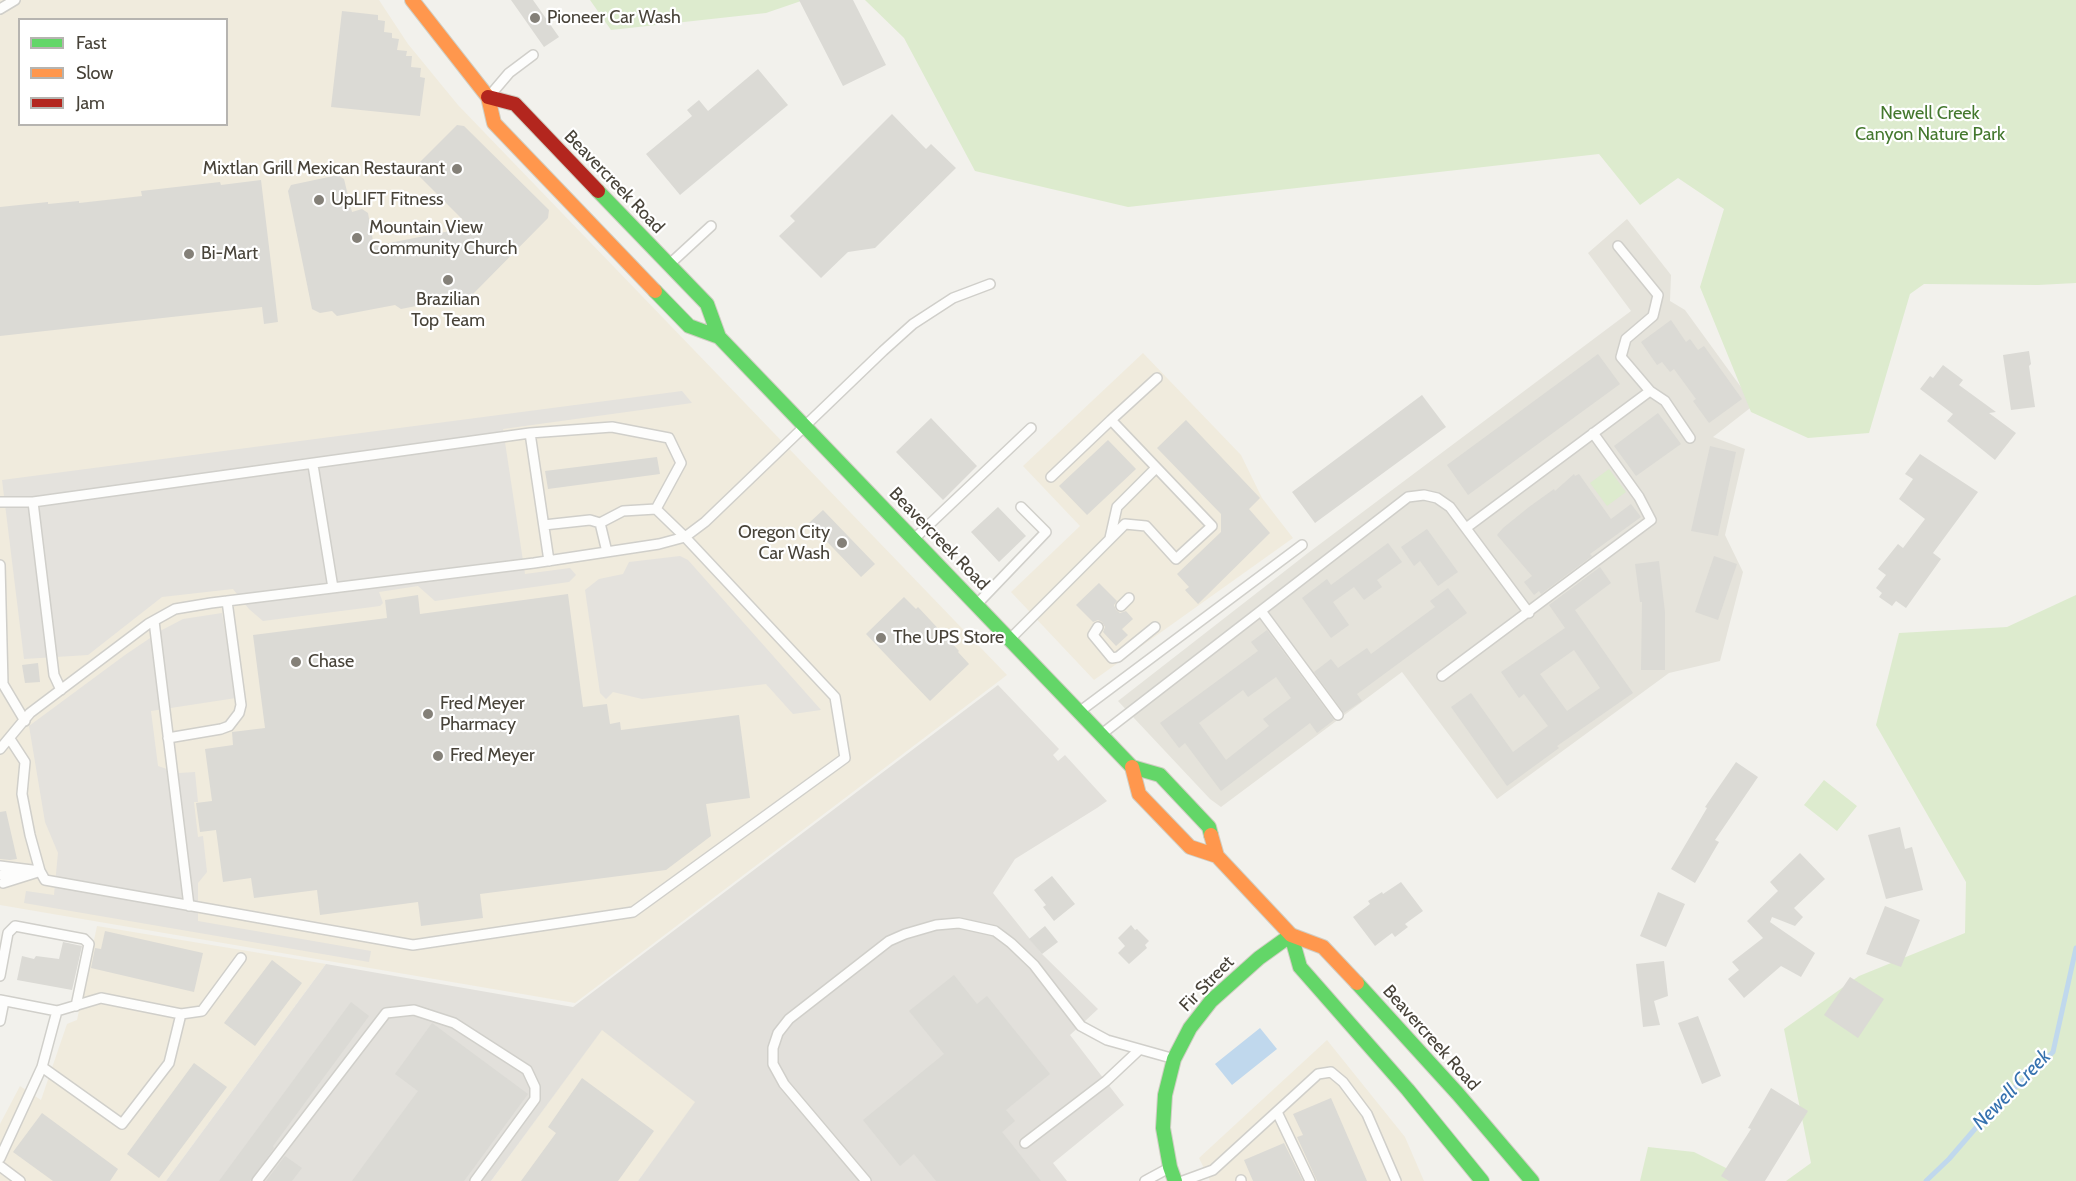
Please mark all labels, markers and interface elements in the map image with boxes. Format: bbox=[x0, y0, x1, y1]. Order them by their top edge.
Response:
place label: Pioneer Car Wash bbox=[547, 7, 681, 29]
marker: Pioneer Car Wash bbox=[528, 11, 542, 25]
legend bbox=[18, 18, 228, 126]
text: Fast bbox=[76, 32, 107, 54]
text: Slow bbox=[76, 62, 113, 84]
text: Jam bbox=[76, 92, 105, 114]
park label: Newell Creek Canyon Nature Park bbox=[1855, 103, 2005, 146]
street label: Beavercreek Road bbox=[559, 126, 669, 238]
place label: Mixtlan Grill Mexican Restaurant bbox=[203, 158, 445, 180]
marker: Mixtlan Grill Mexican Restaurant bbox=[450, 162, 464, 176]
place label: UpLIFT Fitness bbox=[331, 189, 444, 211]
marker: UpLIFT Fitness bbox=[312, 193, 326, 207]
place label: Mountain View Community Church bbox=[369, 217, 517, 260]
marker: Mountain View Community Church bbox=[350, 231, 364, 245]
place label: Bi-Mart bbox=[201, 243, 258, 265]
marker: Bi-Mart bbox=[182, 247, 196, 261]
marker: Brazilian Top Team bbox=[441, 273, 455, 287]
place label: Brazilian Top Team bbox=[411, 289, 485, 332]
street label: Beavercreek Road bbox=[884, 483, 994, 595]
place label: Oregon City Car Wash bbox=[738, 522, 830, 564]
marker: Oregon City Car Wash bbox=[835, 536, 849, 550]
place label: The UPS Store bbox=[893, 627, 1004, 649]
marker: The UPS Store bbox=[874, 631, 888, 645]
place label: Chase bbox=[308, 651, 354, 673]
marker: Chase bbox=[289, 655, 303, 669]
place label: Fred Meyer Pharmacy bbox=[440, 693, 525, 736]
marker: Fred Meyer Pharmacy bbox=[421, 707, 435, 721]
place label: Fred Meyer bbox=[450, 745, 535, 767]
marker: Fred Meyer bbox=[431, 749, 445, 763]
street label: Fir Street bbox=[1175, 952, 1239, 1016]
street label: Beavercreek Road bbox=[1378, 981, 1484, 1095]
water label: Newell Creek bbox=[1968, 1045, 2056, 1135]

